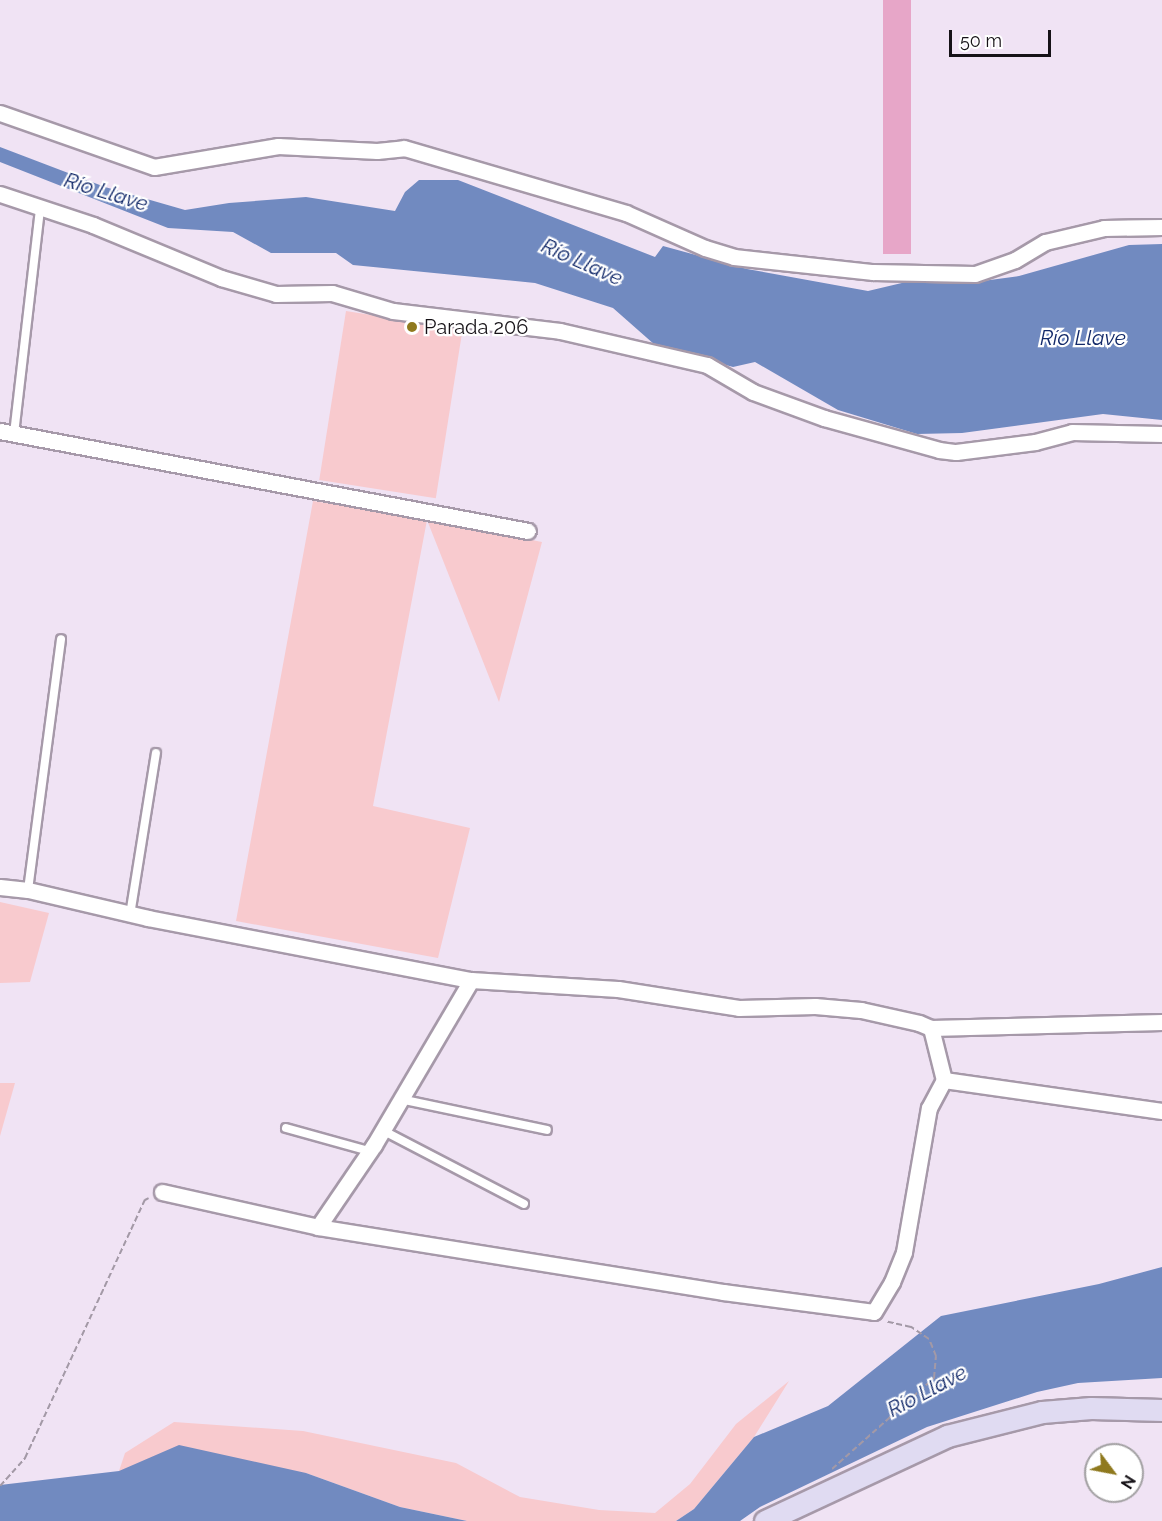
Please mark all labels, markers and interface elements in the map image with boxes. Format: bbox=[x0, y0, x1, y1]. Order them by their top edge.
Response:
scale bar bbox=[952, 18, 1054, 56]
text: 50 m bbox=[960, 30, 1002, 51]
water label: Río Llave bbox=[61, 167, 151, 217]
water label: Río Llave bbox=[538, 233, 626, 291]
place label: Parada 206 bbox=[424, 315, 528, 339]
marker: Parada 206 bbox=[405, 320, 419, 334]
water label: Río Llave bbox=[1040, 325, 1126, 351]
water label: Río Llave bbox=[883, 1360, 971, 1422]
north arrow bbox=[1084, 1443, 1144, 1503]
text: N bbox=[1117, 1472, 1139, 1492]

